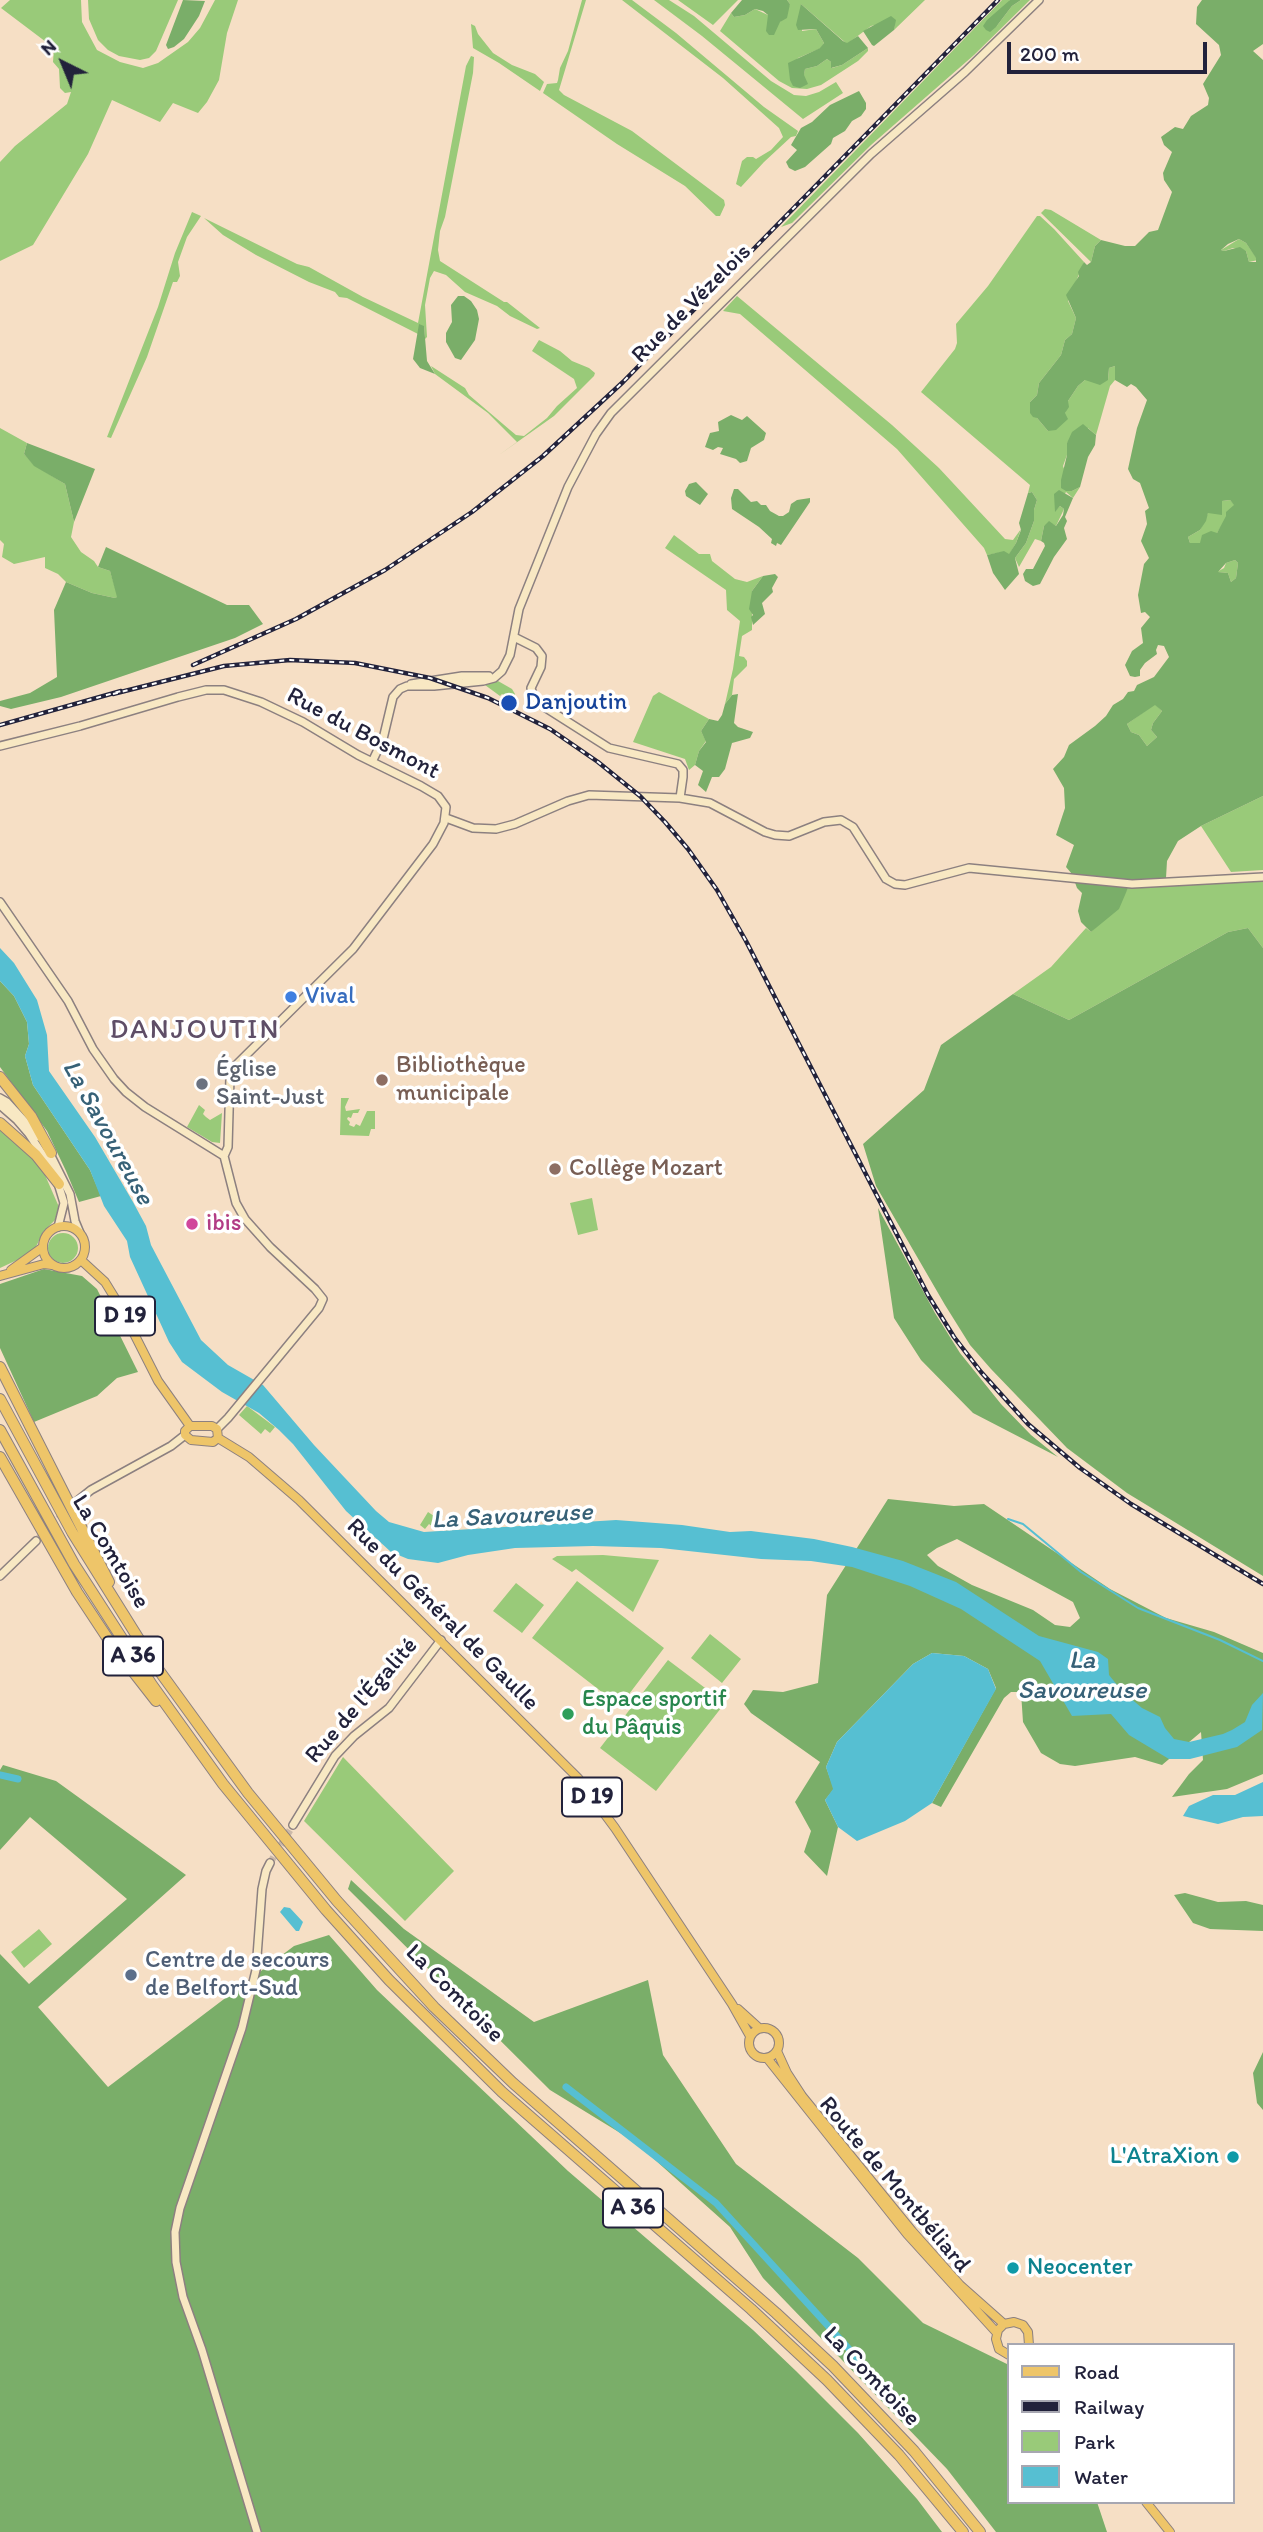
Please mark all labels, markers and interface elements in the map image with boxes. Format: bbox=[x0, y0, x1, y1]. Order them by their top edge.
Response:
north arrow bbox=[28, 28, 98, 98]
scale bar bbox=[1011, 28, 1210, 72]
text: N bbox=[36, 34, 61, 60]
text: 200 m bbox=[1020, 41, 1079, 66]
street label: Rue de Vézelois bbox=[626, 238, 758, 370]
street label: Rue du Bosmont bbox=[282, 682, 444, 786]
place label: Danjoutin bbox=[525, 689, 627, 717]
marker: Danjoutin bbox=[499, 693, 519, 713]
place label: Vival bbox=[305, 983, 355, 1011]
marker: Vival bbox=[283, 989, 299, 1005]
district label: DANJOUTIN bbox=[111, 1014, 279, 1048]
place label: Bibliothèque municipale bbox=[396, 1052, 526, 1108]
water label: La Savoureuse bbox=[54, 1055, 160, 1211]
place label: Église Saint-Just bbox=[216, 1056, 325, 1112]
marker: Bibliothèque municipale bbox=[374, 1072, 390, 1088]
marker: Église Saint-Just bbox=[194, 1076, 210, 1092]
place label: Collège Mozart bbox=[569, 1155, 723, 1183]
marker: Collège Mozart bbox=[547, 1161, 563, 1177]
place label: ibis bbox=[206, 1210, 241, 1238]
marker: ibis bbox=[184, 1216, 200, 1232]
road number: D 19 bbox=[95, 1296, 155, 1336]
street label: La Comtoise bbox=[65, 1490, 155, 1614]
water label: La Savoureuse bbox=[431, 1497, 593, 1537]
street label: Rue du Général de Gaulle bbox=[340, 1513, 544, 1717]
street label: Rue de l'Égalité bbox=[300, 1632, 424, 1770]
road number: A 36 bbox=[103, 1637, 163, 1676]
water label: La Savoureuse bbox=[1018, 1645, 1146, 1706]
place label: Espace sportif du Pâquis bbox=[582, 1686, 727, 1742]
marker: Espace sportif du Pâquis bbox=[560, 1706, 576, 1722]
road number: D 19 bbox=[562, 1778, 622, 1816]
street label: La Comtoise bbox=[399, 1939, 509, 2049]
place label: Centre de secours de Belfort-Sud bbox=[145, 1947, 330, 2003]
marker: Centre de secours de Belfort-Sud bbox=[123, 1967, 139, 1983]
street label: Route de Montbéliard bbox=[812, 2091, 976, 2279]
place label: L'AtraXion bbox=[1110, 2143, 1219, 2171]
marker: L'AtraXion bbox=[1225, 2149, 1241, 2165]
road number: A 36 bbox=[603, 2188, 663, 2228]
place label: Neocenter bbox=[1027, 2254, 1132, 2282]
marker: Neocenter bbox=[1005, 2260, 1021, 2276]
street label: La Comtoise bbox=[816, 2321, 926, 2433]
legend bbox=[1007, 2343, 1235, 2504]
text: Road bbox=[1074, 2359, 1119, 2384]
text: Railway bbox=[1074, 2394, 1144, 2419]
text: Park bbox=[1074, 2429, 1115, 2454]
text: Water bbox=[1074, 2464, 1128, 2489]

